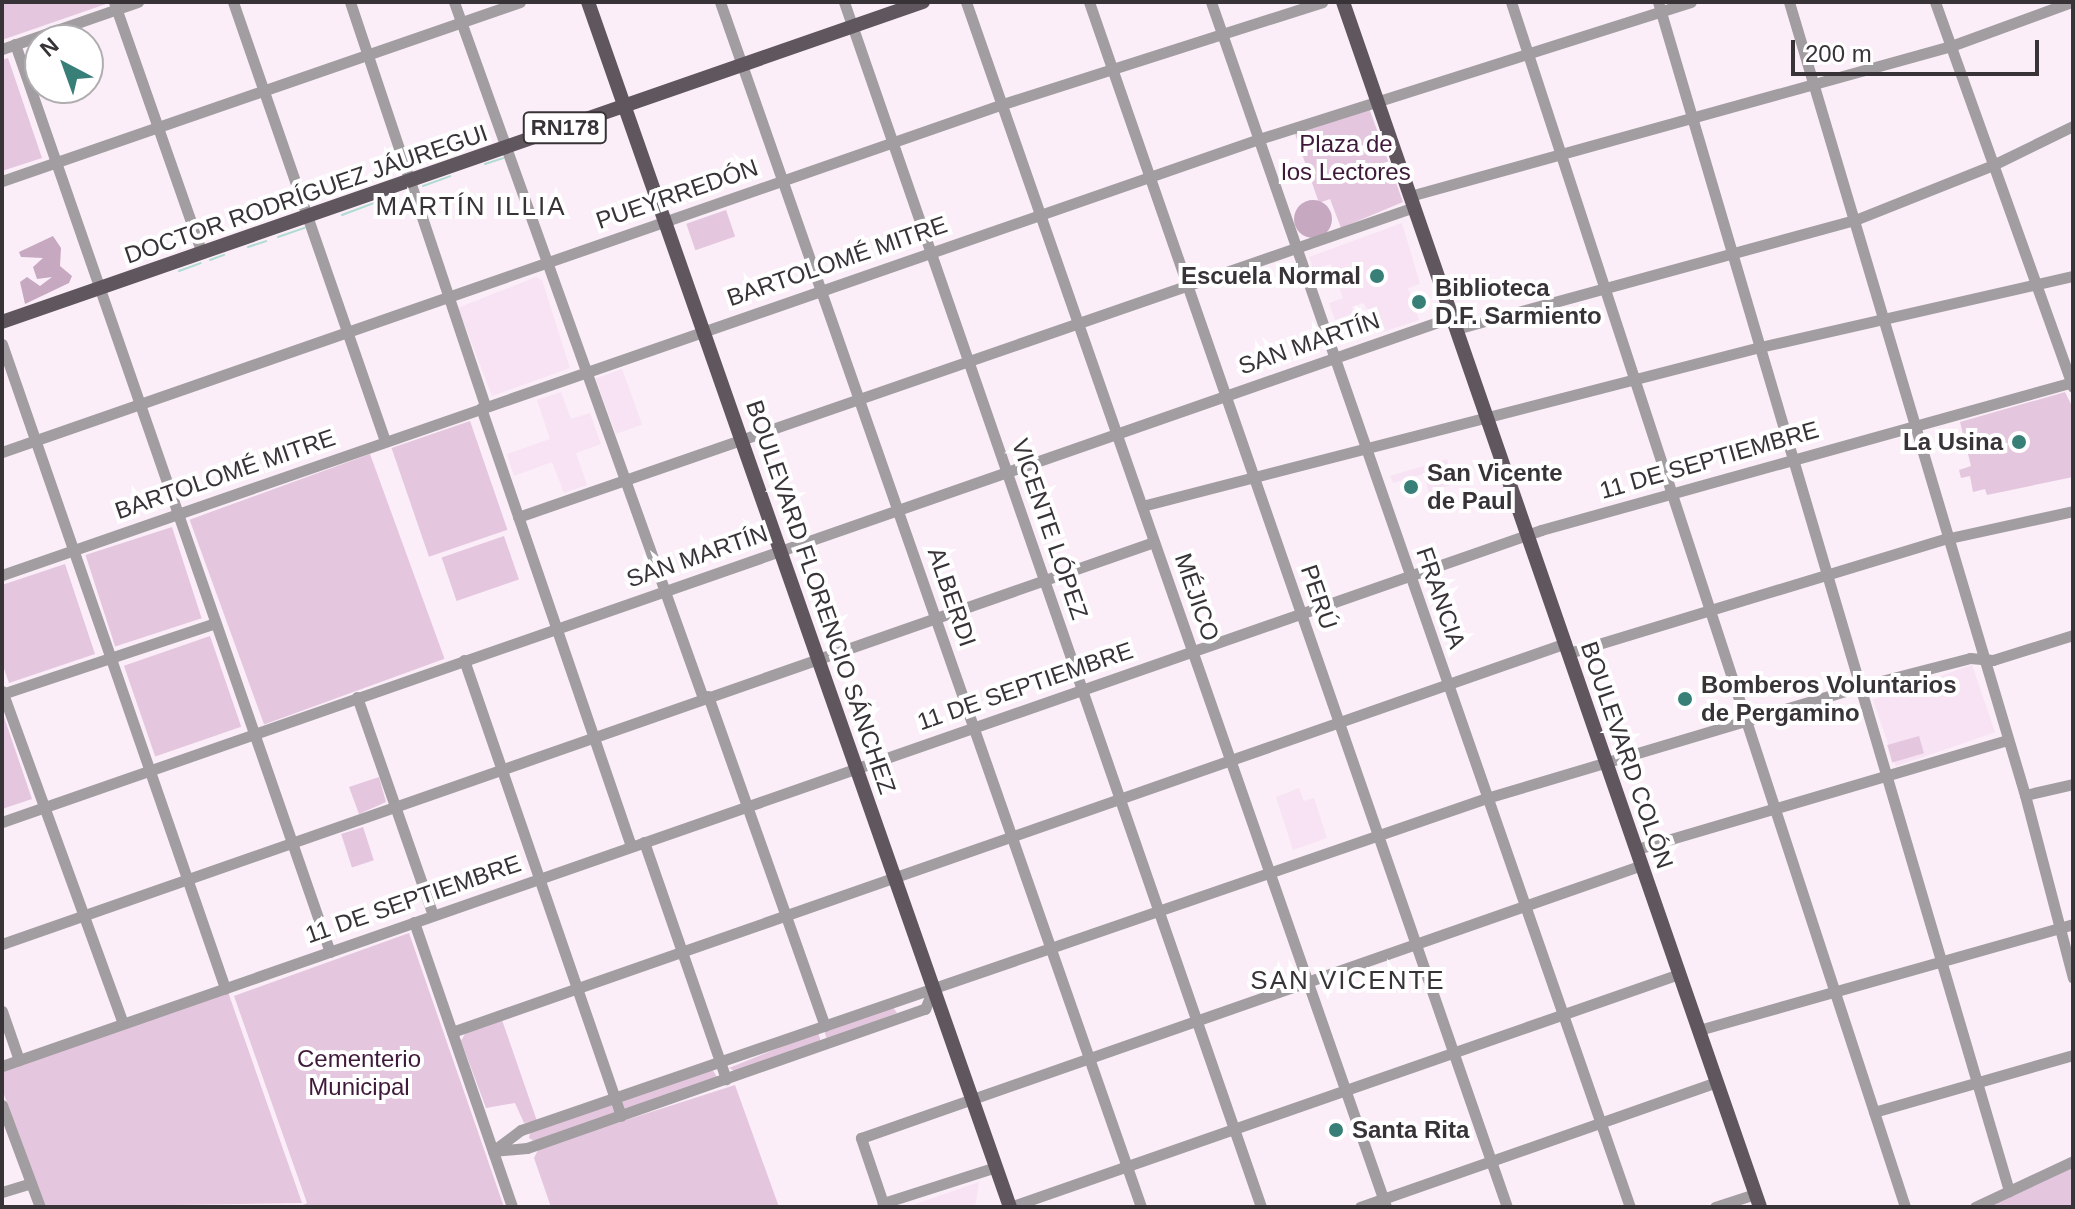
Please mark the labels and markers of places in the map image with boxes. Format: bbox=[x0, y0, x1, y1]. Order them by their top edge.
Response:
place label: Escuela Normal bbox=[1181, 262, 1361, 290]
marker: Escuela Normal bbox=[1368, 267, 1386, 285]
place label: Biblioteca D.F. Sarmiento bbox=[1435, 274, 1602, 330]
marker: Biblioteca D.F. Sarmiento bbox=[1410, 293, 1428, 311]
place label: La Usina bbox=[1903, 428, 2003, 456]
marker: La Usina bbox=[2010, 433, 2028, 451]
place label: San Vicente de Paul bbox=[1427, 459, 1563, 515]
marker: San Vicente de Paul bbox=[1402, 478, 1420, 496]
place label: Bomberos Voluntarios de Pergamino bbox=[1701, 671, 1957, 727]
marker: Bomberos Voluntarios de Pergamino bbox=[1676, 690, 1694, 708]
place label: Santa Rita bbox=[1352, 1116, 1469, 1144]
marker: Santa Rita bbox=[1327, 1121, 1345, 1139]

